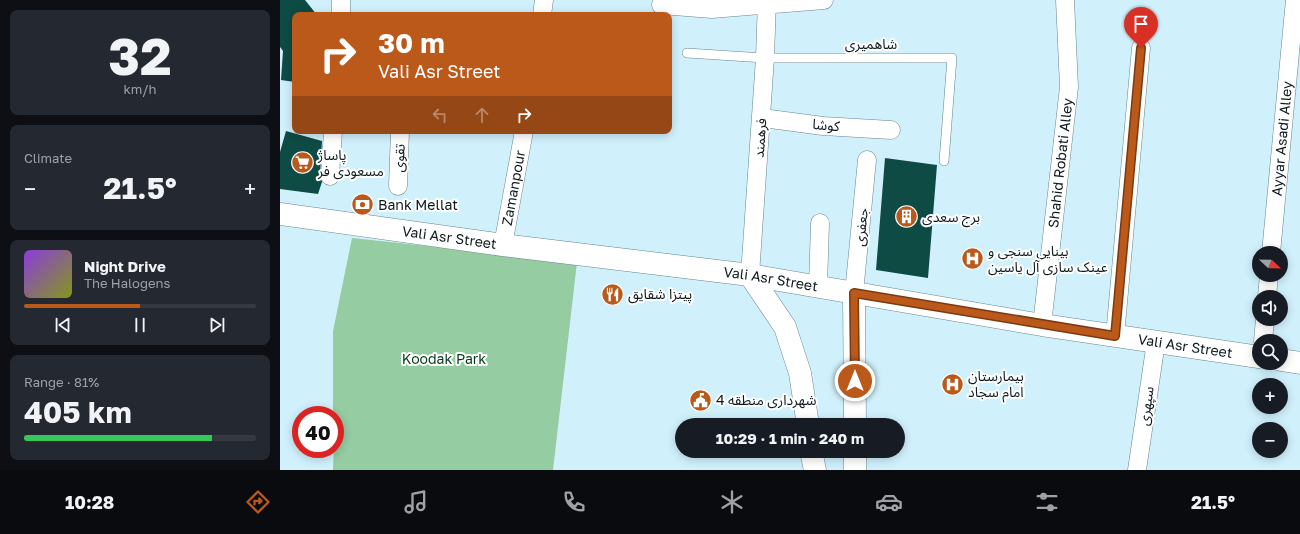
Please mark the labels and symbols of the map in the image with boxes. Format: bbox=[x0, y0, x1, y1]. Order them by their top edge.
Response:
pin bbox=[1124, 7.0, 1158, 48]
street label: شاهمیری bbox=[845, 35, 897, 53]
street label: Ayyar Asadi Alley bbox=[1267, 80, 1295, 197]
street label: Shahid Robati Alley bbox=[1044, 97, 1076, 229]
street label: کوشا bbox=[812, 115, 841, 135]
street label: فرهمند bbox=[750, 118, 770, 158]
street label: تقوی bbox=[389, 143, 409, 173]
place label: پاساژ مسعودی فر bbox=[317, 146, 384, 180]
street label: Zamanpour bbox=[498, 148, 528, 227]
supermarket icon: پاساژ مسعودی فر bbox=[289, 150, 315, 176]
bank icon: Bank Mellat bbox=[350, 192, 376, 218]
place label: Bank Mellat bbox=[378, 196, 458, 213]
building icon: برج سعدی bbox=[893, 204, 919, 230]
street label: جعفری bbox=[850, 207, 872, 247]
place label: برج سعدی bbox=[922, 208, 980, 228]
street label: Vali Asr Street bbox=[401, 222, 498, 252]
place label: بینایی سنجی و عینک سازی آل یاسین bbox=[988, 242, 1108, 276]
hospital icon: بینایی سنجی و عینک سازی آل یاسین bbox=[960, 246, 986, 272]
north arrow bbox=[1252, 246, 1288, 282]
street label: Vali Asr Street bbox=[723, 263, 819, 294]
restaurant icon: پیتزا شقایق bbox=[600, 281, 626, 307]
place label: پیتزا شقایق bbox=[628, 285, 692, 304]
street label: Vali Asr Street bbox=[1137, 330, 1234, 361]
park label: Koodak Park bbox=[402, 350, 486, 367]
position arrow bbox=[834, 360, 876, 402]
place label: بیمارستان امام سجاد bbox=[968, 367, 1024, 403]
hospital icon: بیمارستان امام سجاد bbox=[939, 371, 965, 397]
street label: سپهری bbox=[1134, 385, 1159, 427]
public building icon: شهرداری منطقه 4 bbox=[688, 387, 714, 413]
place label: شهرداری منطقه 4 bbox=[716, 391, 816, 409]
speed limit sign: 40 bbox=[292, 406, 344, 458]

